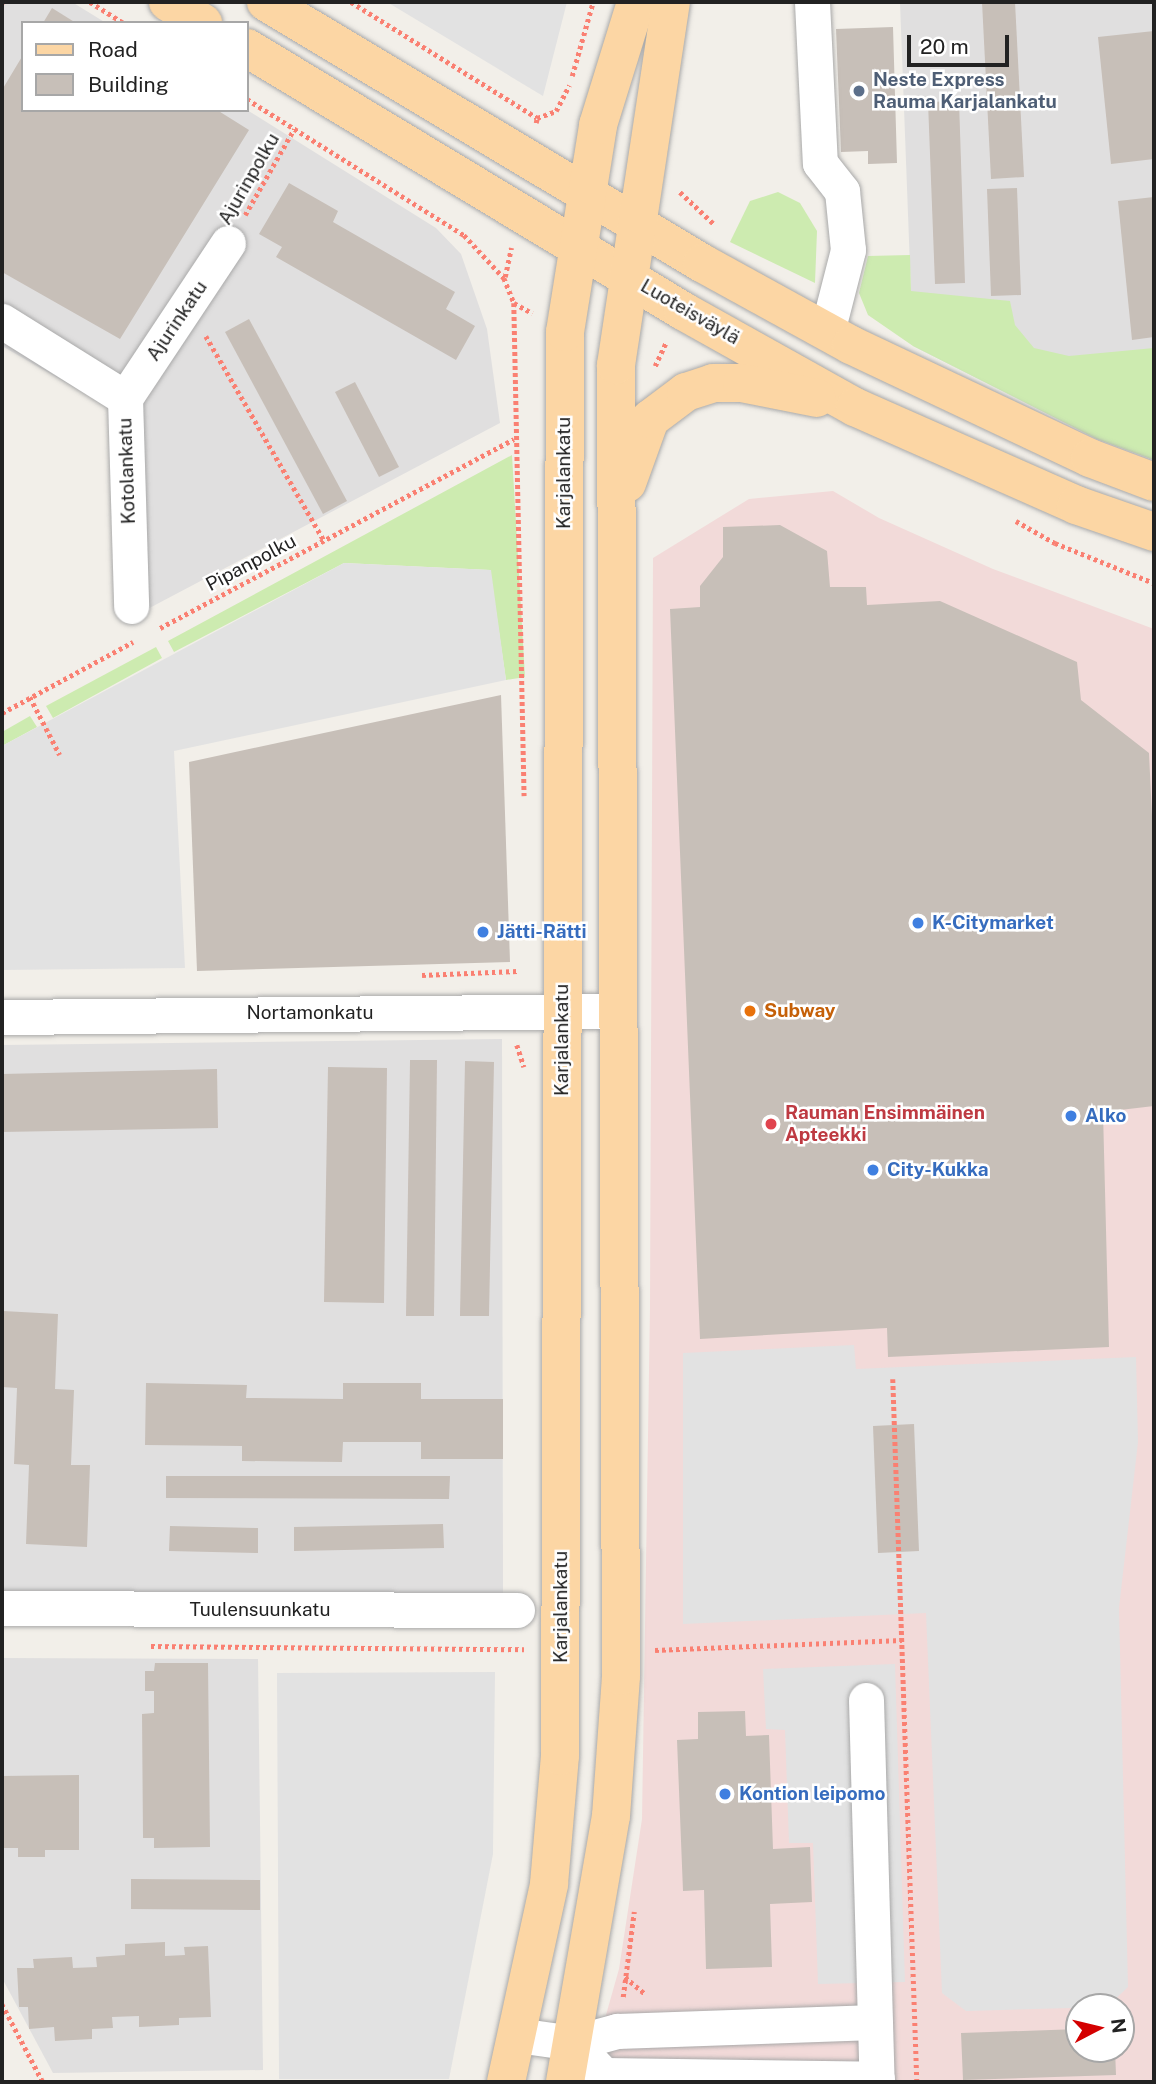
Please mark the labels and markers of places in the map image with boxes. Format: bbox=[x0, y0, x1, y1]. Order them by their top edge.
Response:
place label: Neste Express Rauma Karjalankatu bbox=[873, 69, 1057, 113]
marker: Neste Express Rauma Karjalankatu bbox=[851, 83, 867, 99]
place label: K-Citymarket bbox=[932, 912, 1054, 934]
marker: K-Citymarket bbox=[910, 915, 926, 931]
place label: Jätti-Rätti bbox=[497, 921, 586, 943]
marker: Jätti-Rätti bbox=[475, 924, 491, 940]
place label: Subway bbox=[764, 1000, 836, 1022]
marker: Subway bbox=[742, 1003, 758, 1019]
place label: Rauman Ensimmäinen Apteekki bbox=[785, 1102, 985, 1146]
place label: Alko bbox=[1085, 1105, 1126, 1127]
marker: Alko bbox=[1063, 1108, 1079, 1124]
marker: Rauman Ensimmäinen Apteekki bbox=[763, 1116, 779, 1132]
place label: City-Kukka bbox=[887, 1159, 988, 1181]
marker: City-Kukka bbox=[865, 1162, 881, 1178]
place label: Kontion leipomo bbox=[739, 1783, 886, 1805]
marker: Kontion leipomo bbox=[717, 1786, 733, 1802]

